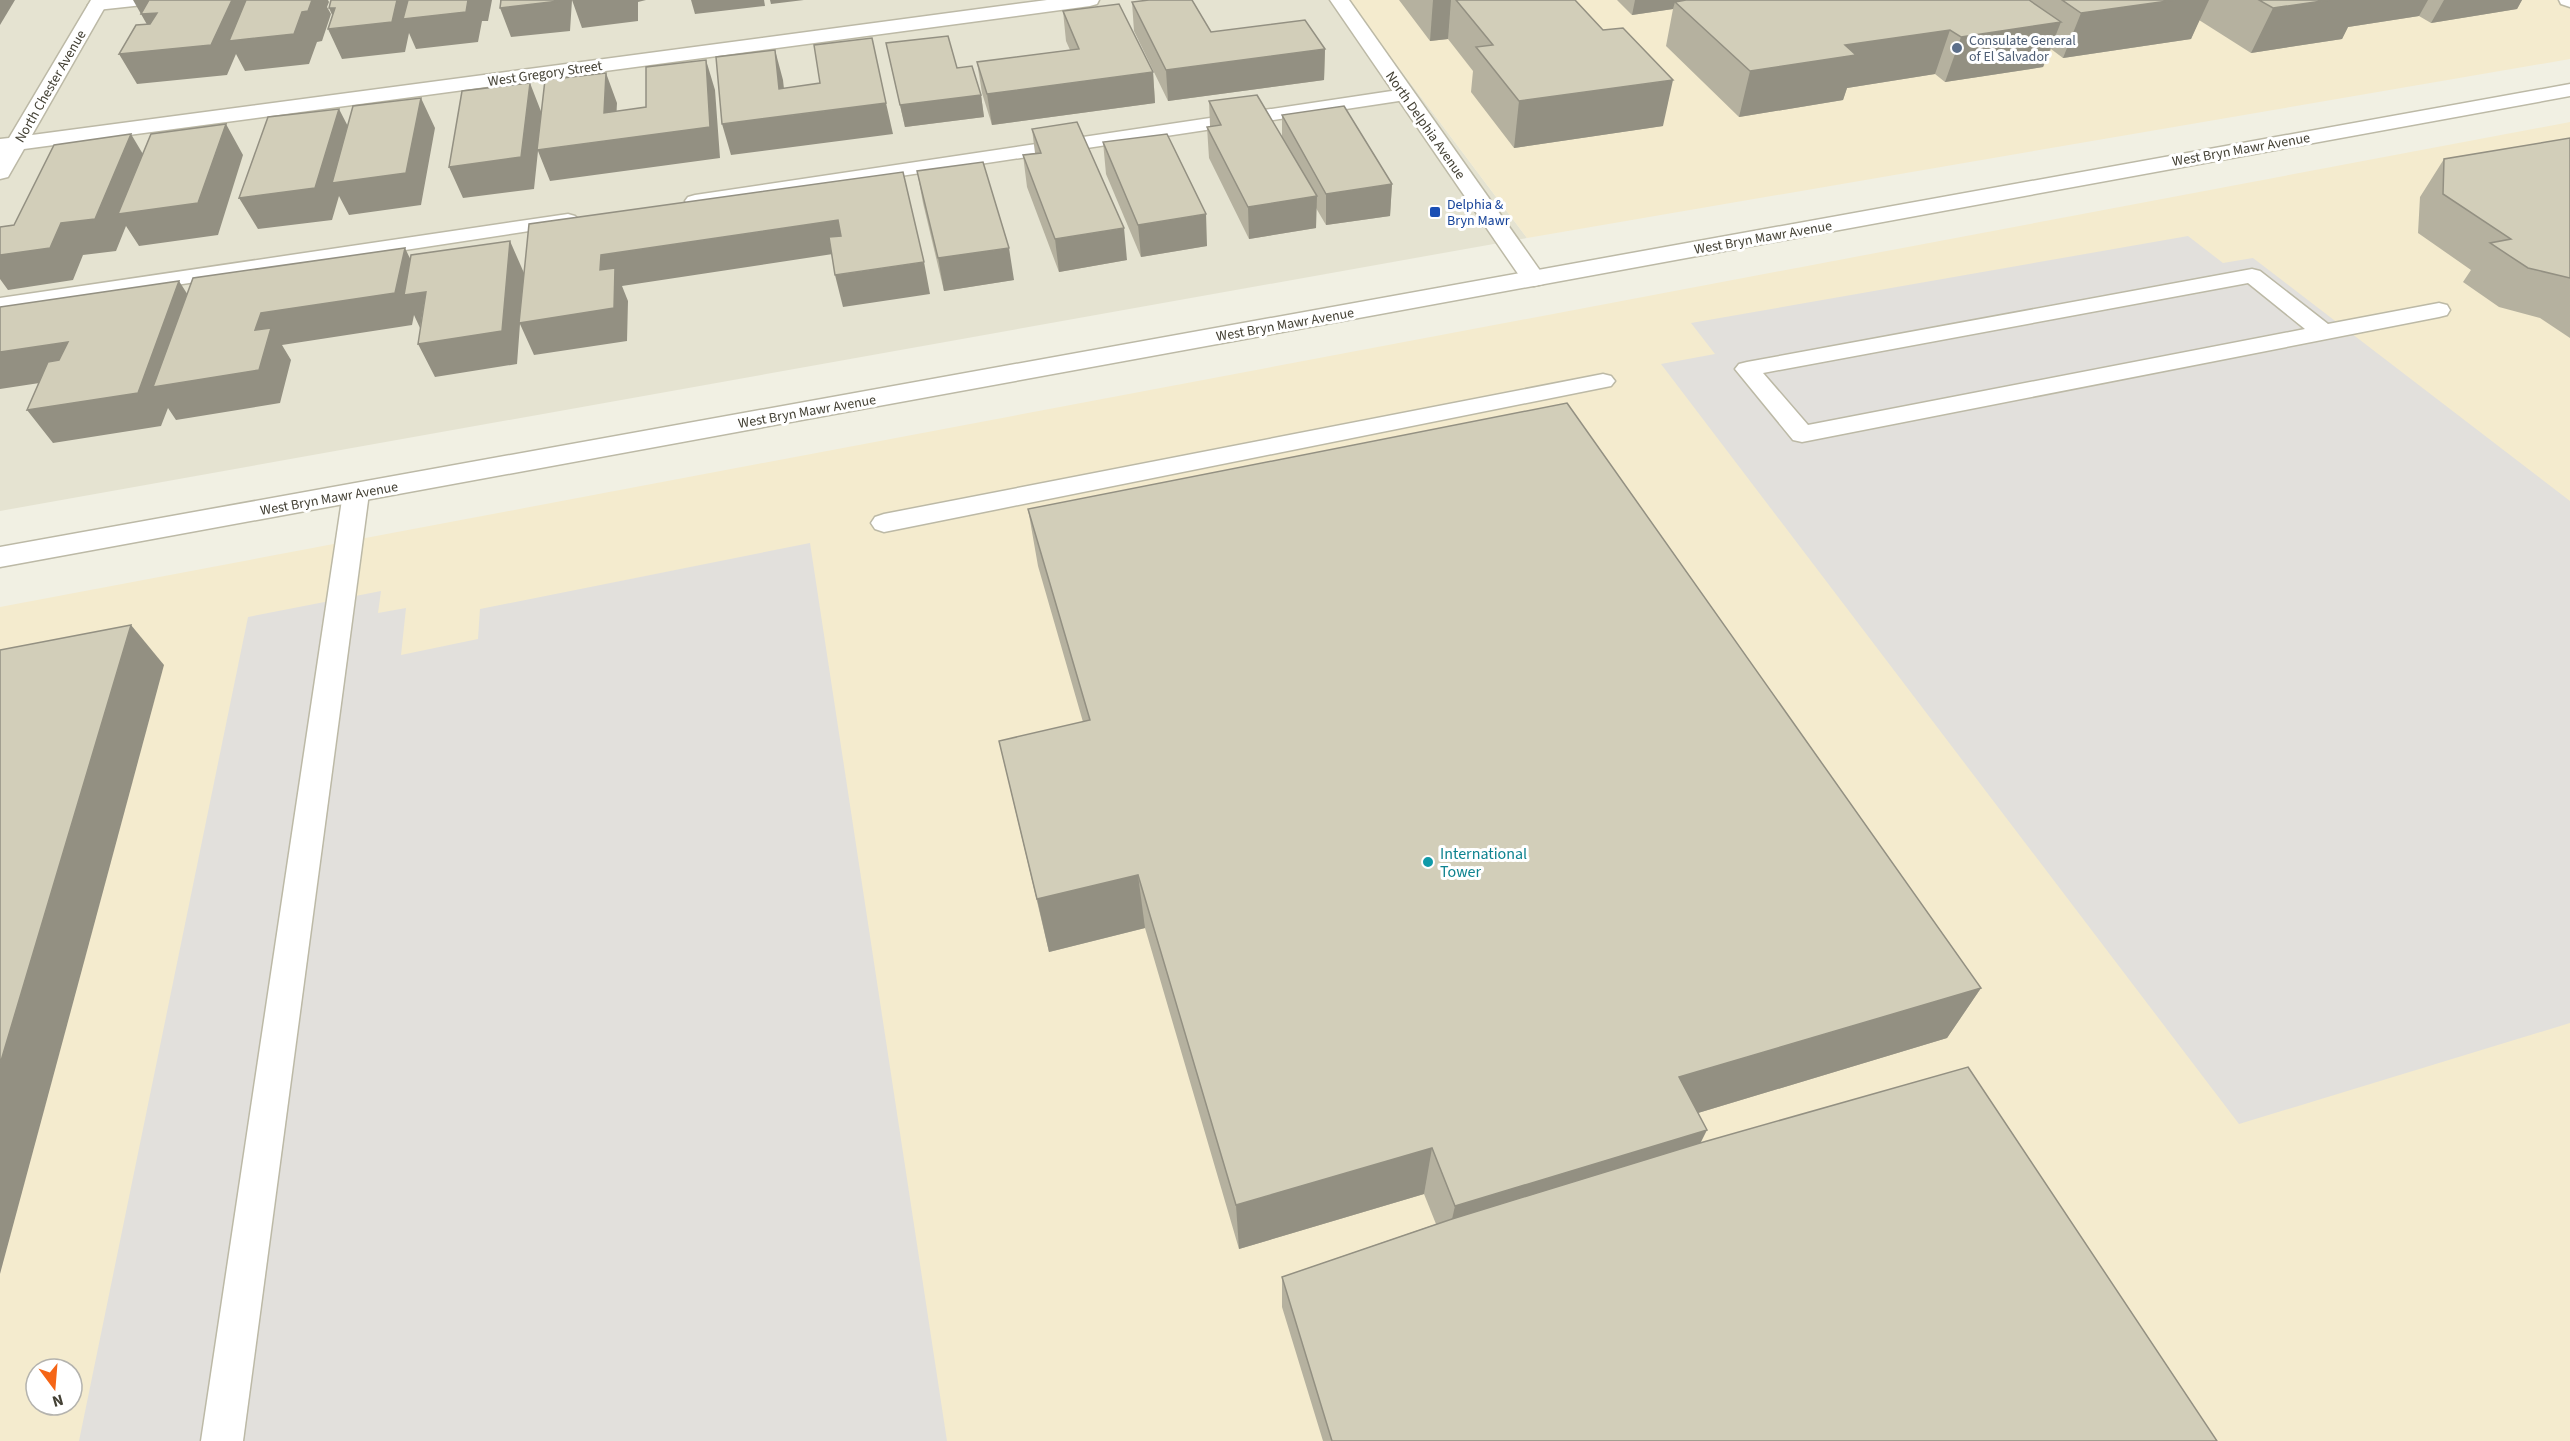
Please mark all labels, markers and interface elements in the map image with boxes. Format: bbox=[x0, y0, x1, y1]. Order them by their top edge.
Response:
street label: North Chester Avenue bbox=[10, 26, 91, 147]
place label: Consulate General of El Salvador bbox=[1969, 31, 2076, 67]
marker: Consulate General of El Salvador bbox=[1950, 41, 1964, 55]
street label: West Gregory Street bbox=[487, 56, 604, 92]
street label: North Delphia Avenue bbox=[1380, 68, 1470, 184]
street label: West Bryn Mawr Avenue bbox=[2171, 128, 2312, 172]
place label: Delphia & Bryn Mawr bbox=[1447, 195, 1510, 231]
marker: Delphia & Bryn Mawr bbox=[1428, 205, 1442, 219]
street label: West Bryn Mawr Avenue bbox=[1693, 216, 1834, 260]
street label: West Bryn Mawr Avenue bbox=[1215, 303, 1356, 347]
street label: West Bryn Mawr Avenue bbox=[737, 390, 878, 434]
street label: West Bryn Mawr Avenue bbox=[259, 477, 400, 521]
place label: International Tower bbox=[1440, 843, 1527, 883]
marker: International Tower bbox=[1421, 855, 1435, 869]
north arrow bbox=[24, 1357, 84, 1417]
text: N bbox=[50, 1388, 66, 1412]

